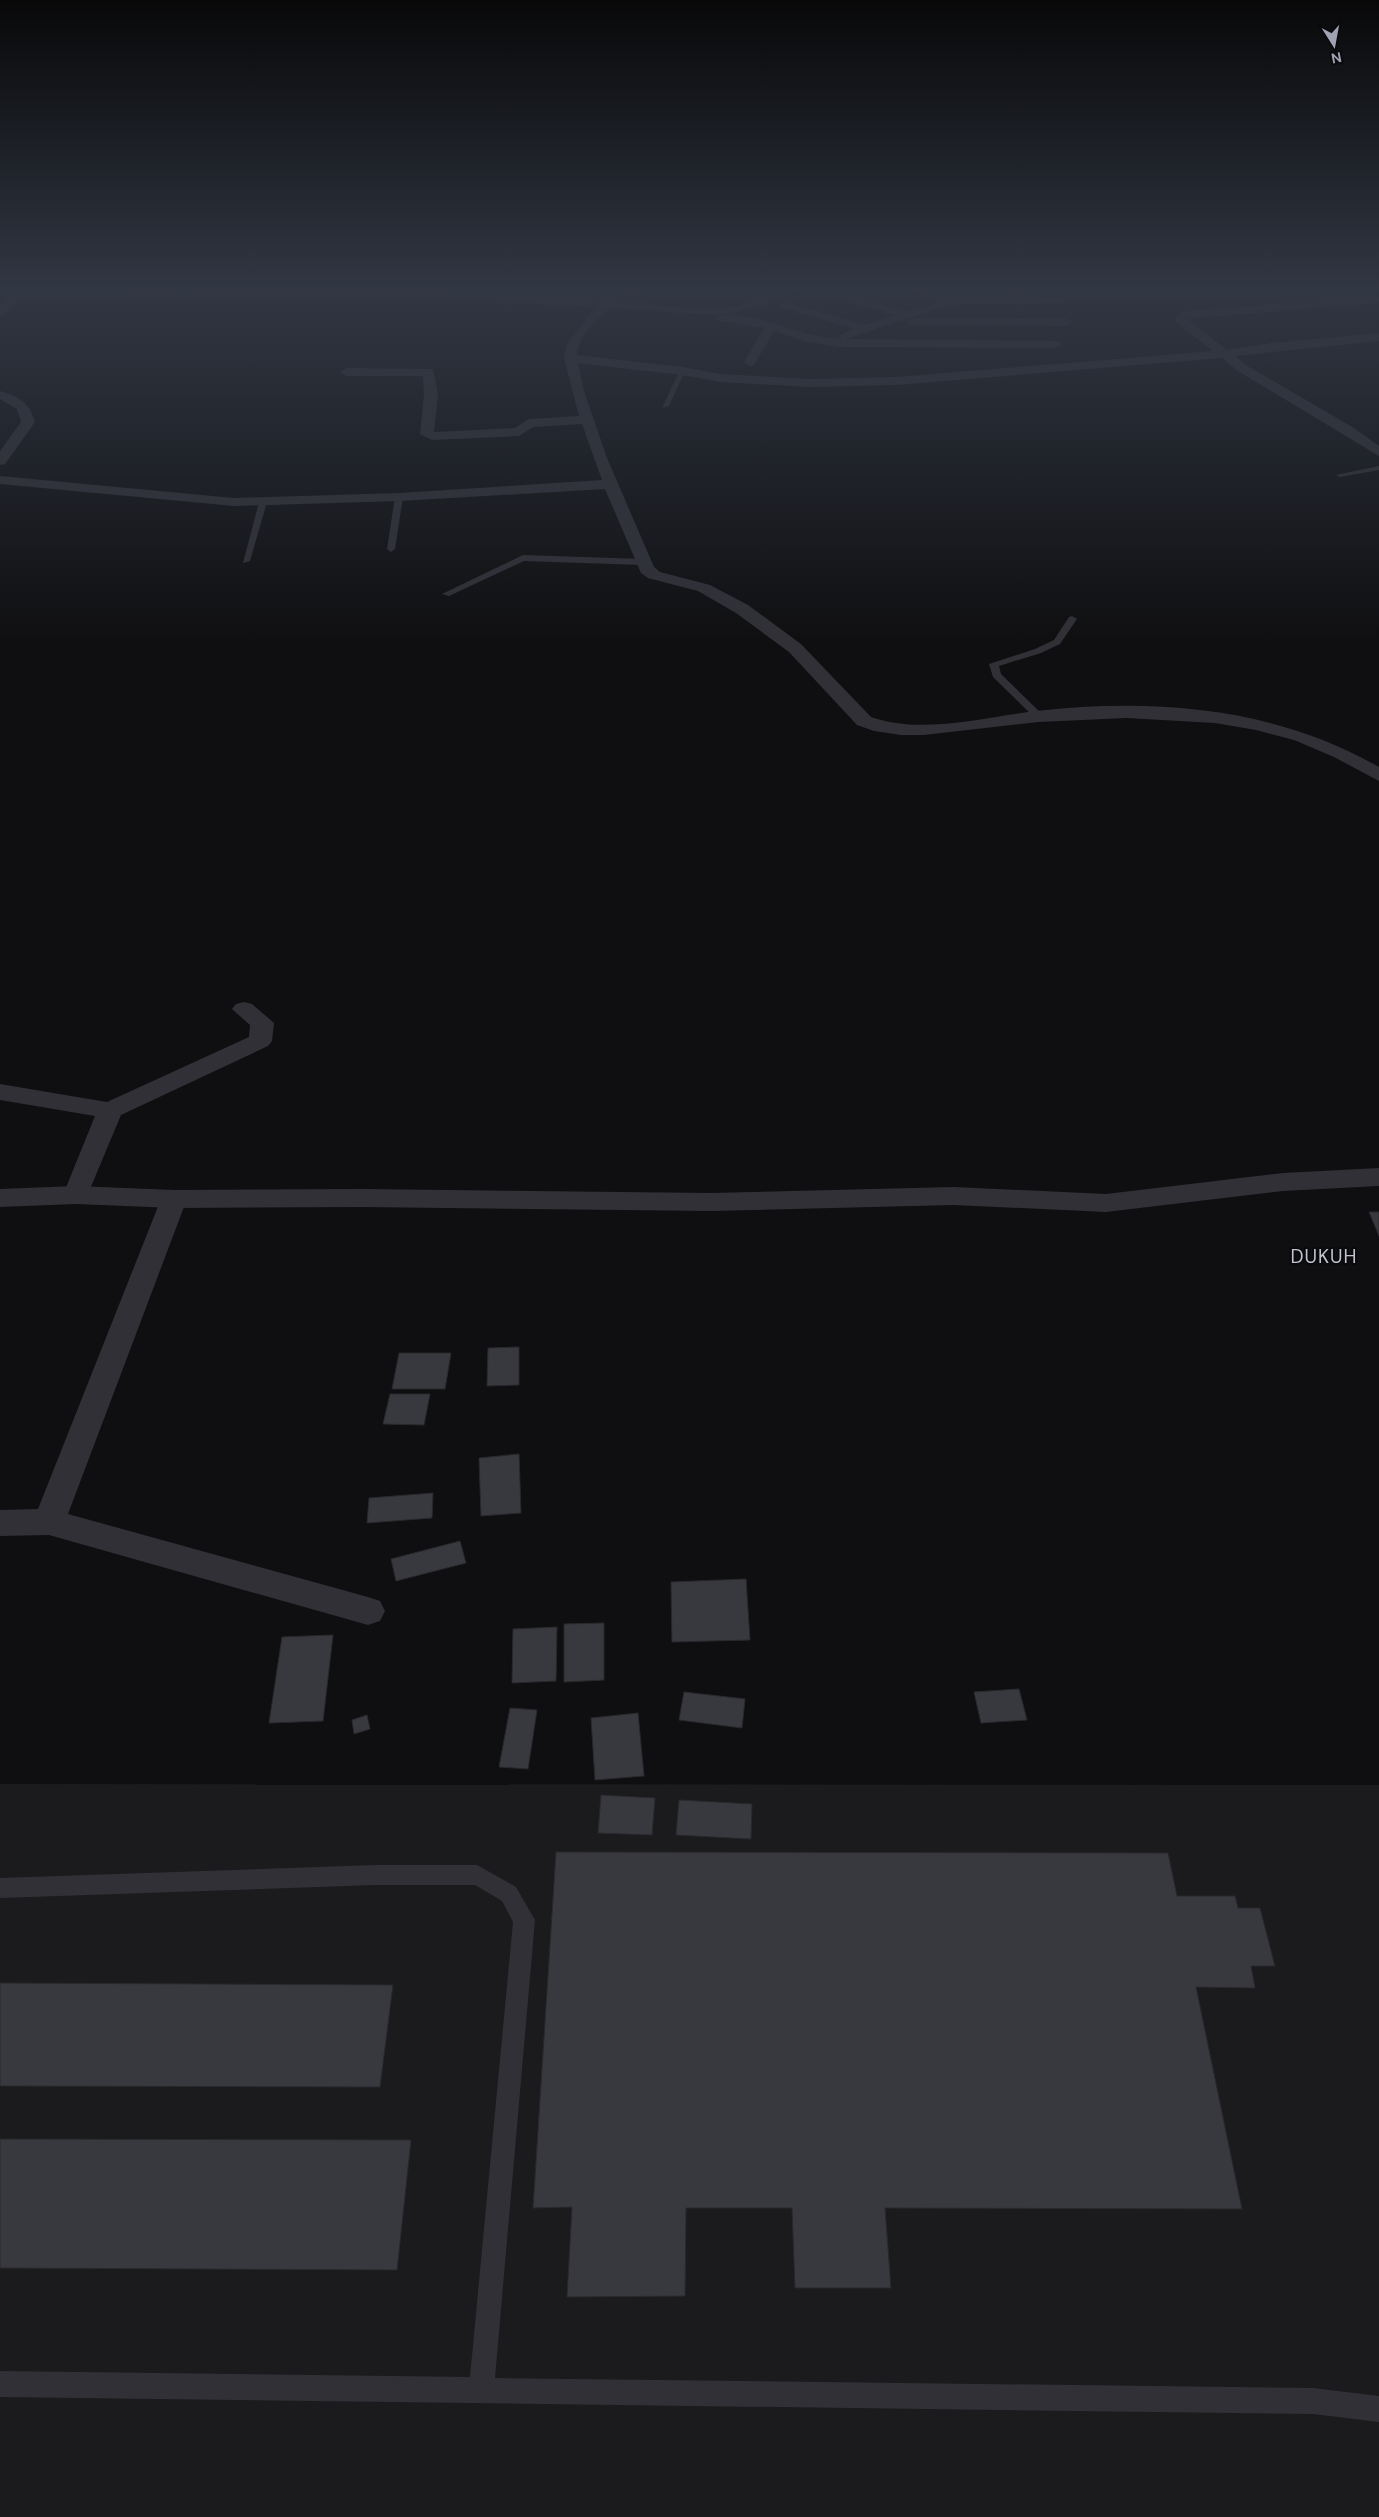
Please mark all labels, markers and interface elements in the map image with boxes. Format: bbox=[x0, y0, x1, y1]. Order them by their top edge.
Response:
north arrow bbox=[1309, 20, 1359, 70]
text: N bbox=[1330, 48, 1343, 68]
district label: DUKUH bbox=[1291, 1244, 1358, 1269]

